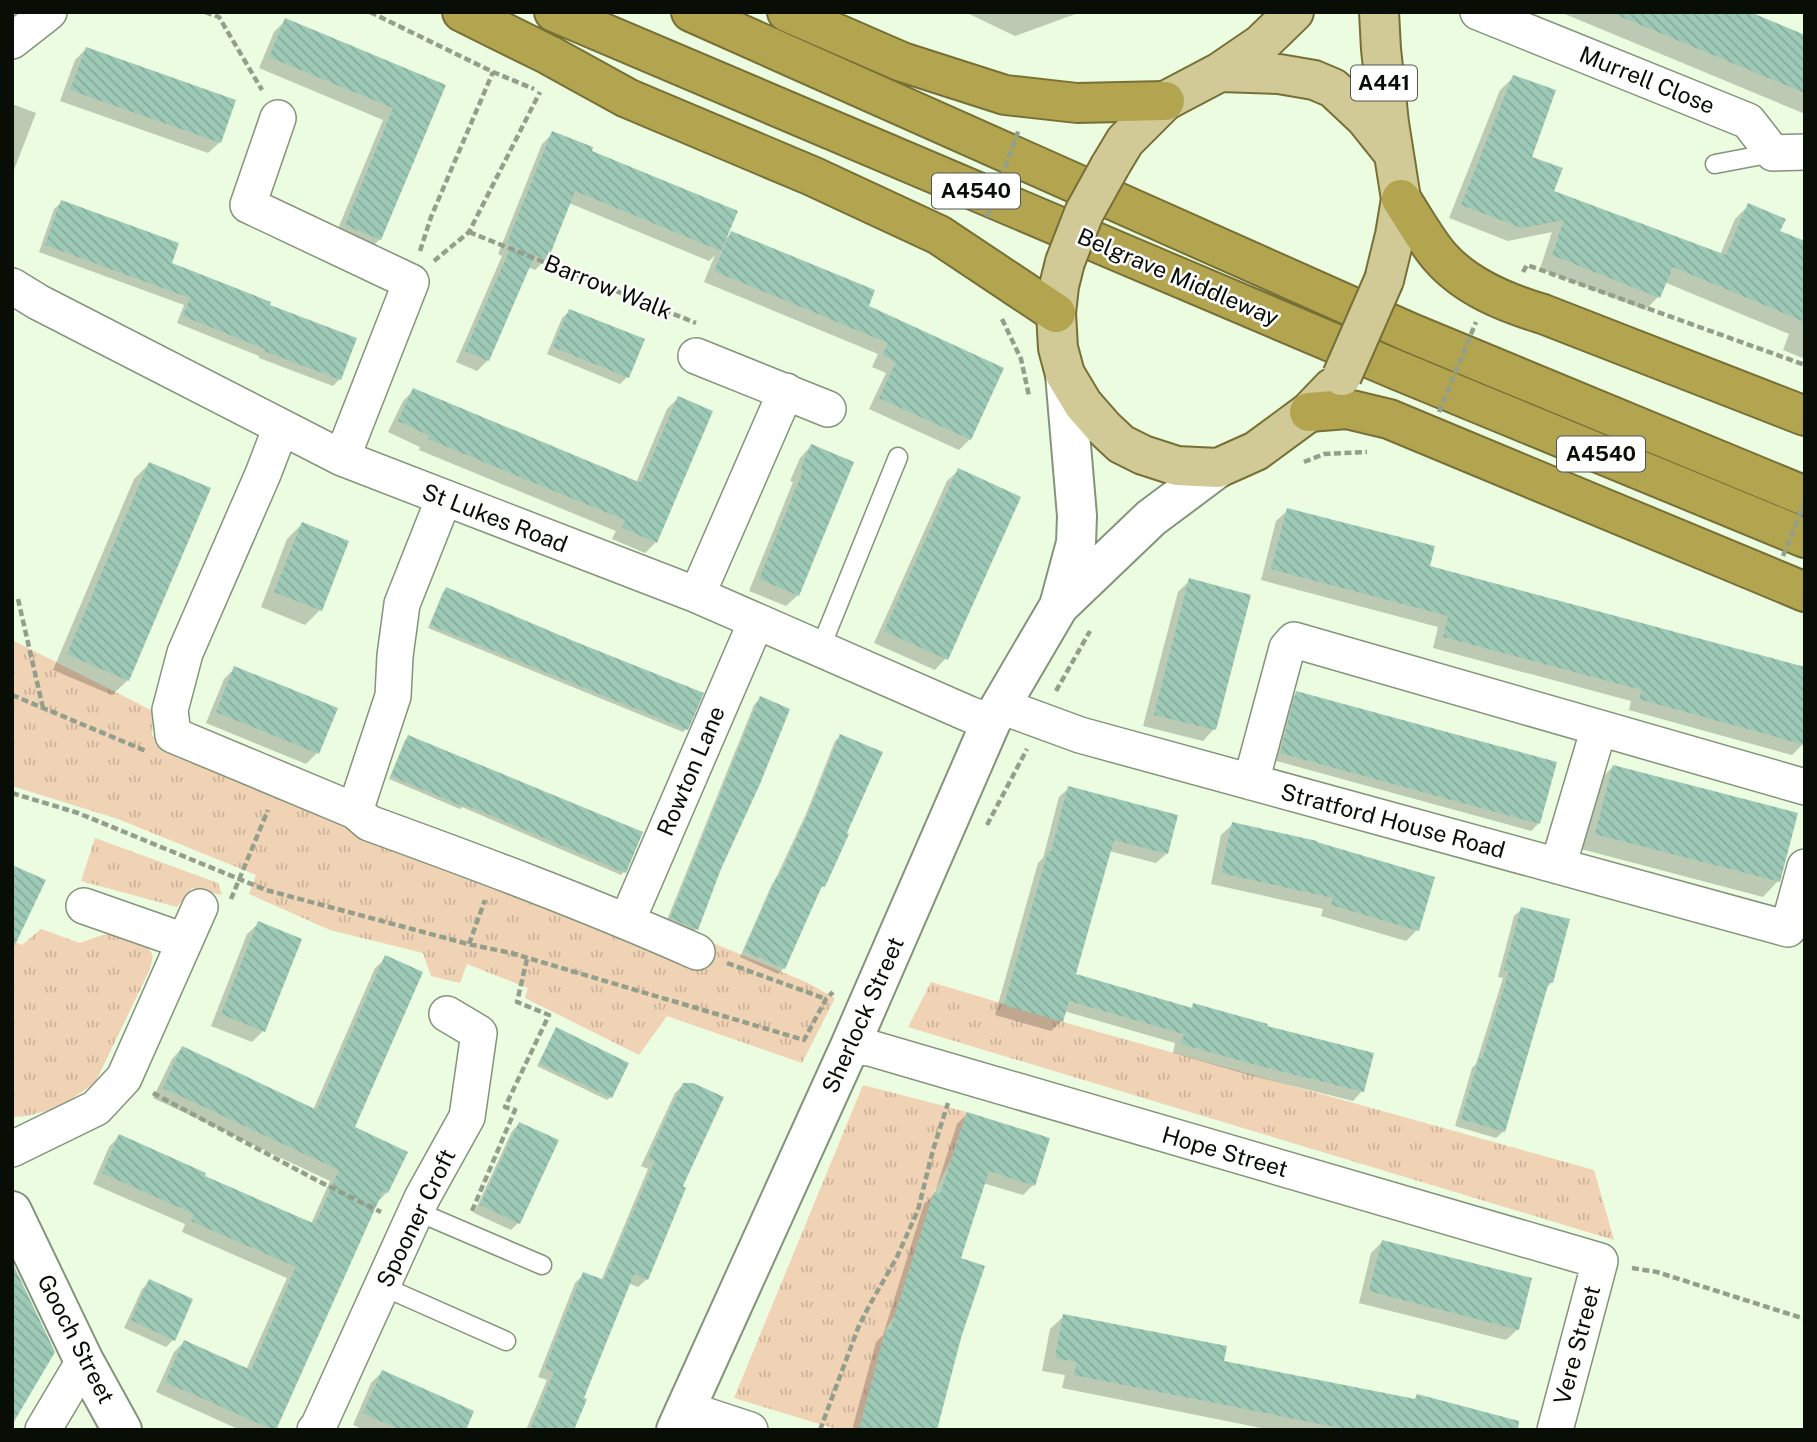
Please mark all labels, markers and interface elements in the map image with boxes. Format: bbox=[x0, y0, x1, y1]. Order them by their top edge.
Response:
street label: Murrell Close bbox=[1576, 40, 1719, 119]
road number: A441 bbox=[1351, 66, 1417, 100]
road number: A4540 bbox=[932, 174, 1020, 208]
street label: Belgrave Middleway bbox=[1073, 222, 1283, 331]
street label: Barrow Walk bbox=[540, 249, 676, 324]
road number: A4540 bbox=[1557, 436, 1645, 472]
street label: St Lukes Road bbox=[419, 477, 572, 558]
street label: Rowton Lane bbox=[651, 702, 730, 840]
street label: Stratford House Road bbox=[1278, 778, 1508, 863]
street label: Sherlock Street bbox=[816, 933, 909, 1097]
street label: Hope Street bbox=[1159, 1121, 1291, 1182]
street label: Spooner Croft bbox=[370, 1144, 461, 1291]
street label: Gooch Street bbox=[32, 1270, 121, 1408]
street label: Vere Street bbox=[1548, 1282, 1605, 1407]

